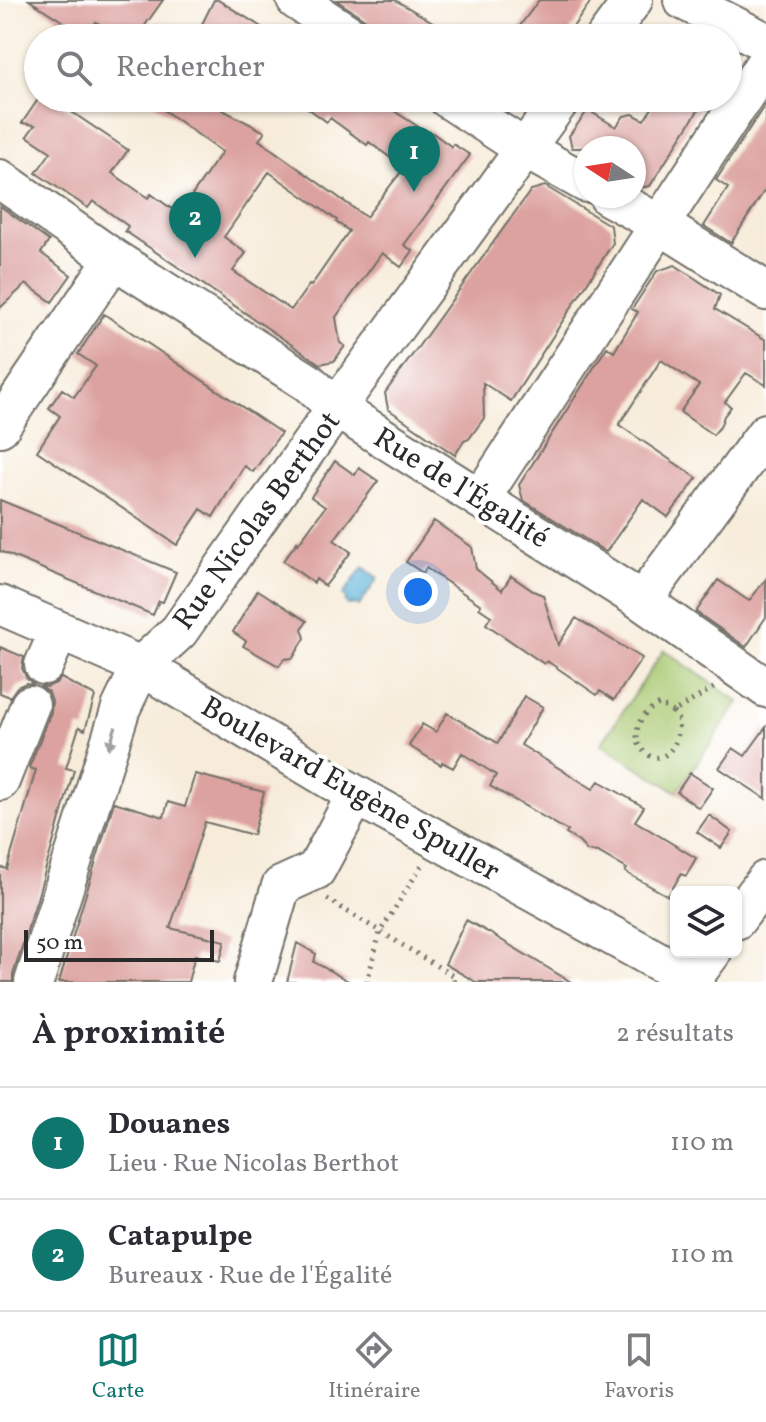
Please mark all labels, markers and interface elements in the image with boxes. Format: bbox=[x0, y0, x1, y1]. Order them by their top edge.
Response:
search box bbox=[24, 24, 742, 112]
icon: search bbox=[52, 46, 96, 90]
text: Rechercher bbox=[116, 47, 265, 89]
pin: 1 bbox=[388, 126, 440, 192]
north arrow bbox=[574, 136, 646, 208]
pin: 2 bbox=[169, 192, 221, 258]
street label: Rue Nicolas Berthot bbox=[164, 403, 351, 639]
street label: Rue de l'Égalité bbox=[365, 418, 557, 560]
your location bbox=[398, 572, 438, 612]
street label: Boulevard Eugène Spuller bbox=[193, 687, 507, 893]
one-way arrow bbox=[105, 727, 117, 751]
map controls bbox=[670, 886, 742, 958]
button: layers bbox=[670, 886, 742, 958]
scale bar bbox=[24, 926, 214, 962]
text: 50 m bbox=[36, 928, 83, 959]
text: À proximité bbox=[32, 1011, 225, 1058]
text: 2 résultats bbox=[616, 1016, 734, 1052]
text: Douanes bbox=[108, 1104, 230, 1146]
text: 1 bbox=[53, 1125, 63, 1161]
text: 110 m bbox=[670, 1125, 734, 1161]
text: Lieu · Rue Nicolas Berthot bbox=[108, 1146, 399, 1182]
text: Catapulpe bbox=[108, 1216, 253, 1258]
text: 2 bbox=[51, 1237, 65, 1273]
text: 110 m bbox=[670, 1237, 734, 1273]
text: Bureaux · Rue de l'Égalité bbox=[108, 1258, 392, 1294]
tab: Carte bbox=[92, 1328, 144, 1407]
tab: Itinéraire bbox=[328, 1328, 420, 1407]
tab: Favoris bbox=[604, 1328, 674, 1407]

